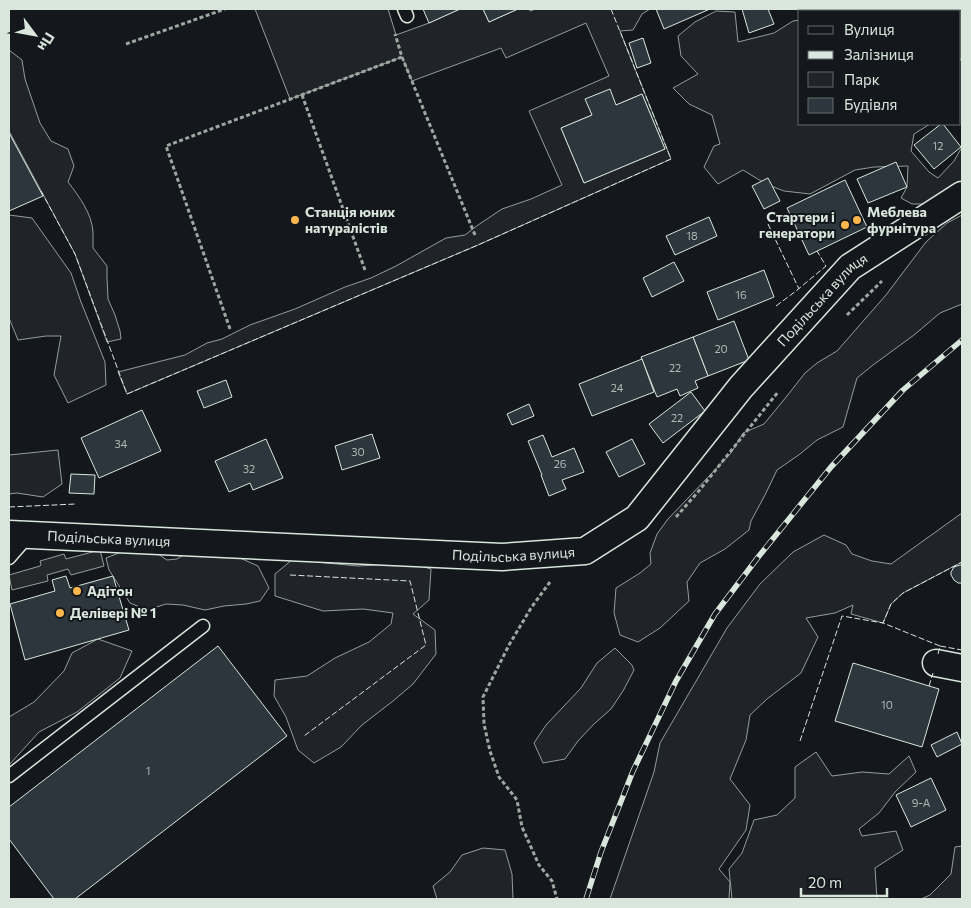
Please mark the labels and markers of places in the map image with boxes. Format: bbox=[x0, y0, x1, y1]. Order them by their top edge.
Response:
place label: Станція юних натуралістів bbox=[305, 203, 395, 236]
place label: Меблева фурнітура bbox=[867, 203, 936, 236]
place label: Стартери і генератори bbox=[759, 208, 835, 241]
marker: Станція юних натуралістів bbox=[289, 214, 301, 226]
marker: Меблева фурнітура bbox=[851, 214, 863, 226]
marker: Стартери і генератори bbox=[839, 219, 851, 231]
place label: Адітон bbox=[87, 582, 133, 599]
marker: Адітон bbox=[71, 585, 83, 597]
place label: Делівері № 1 bbox=[70, 604, 156, 621]
marker: Делівері № 1 bbox=[54, 607, 66, 619]

